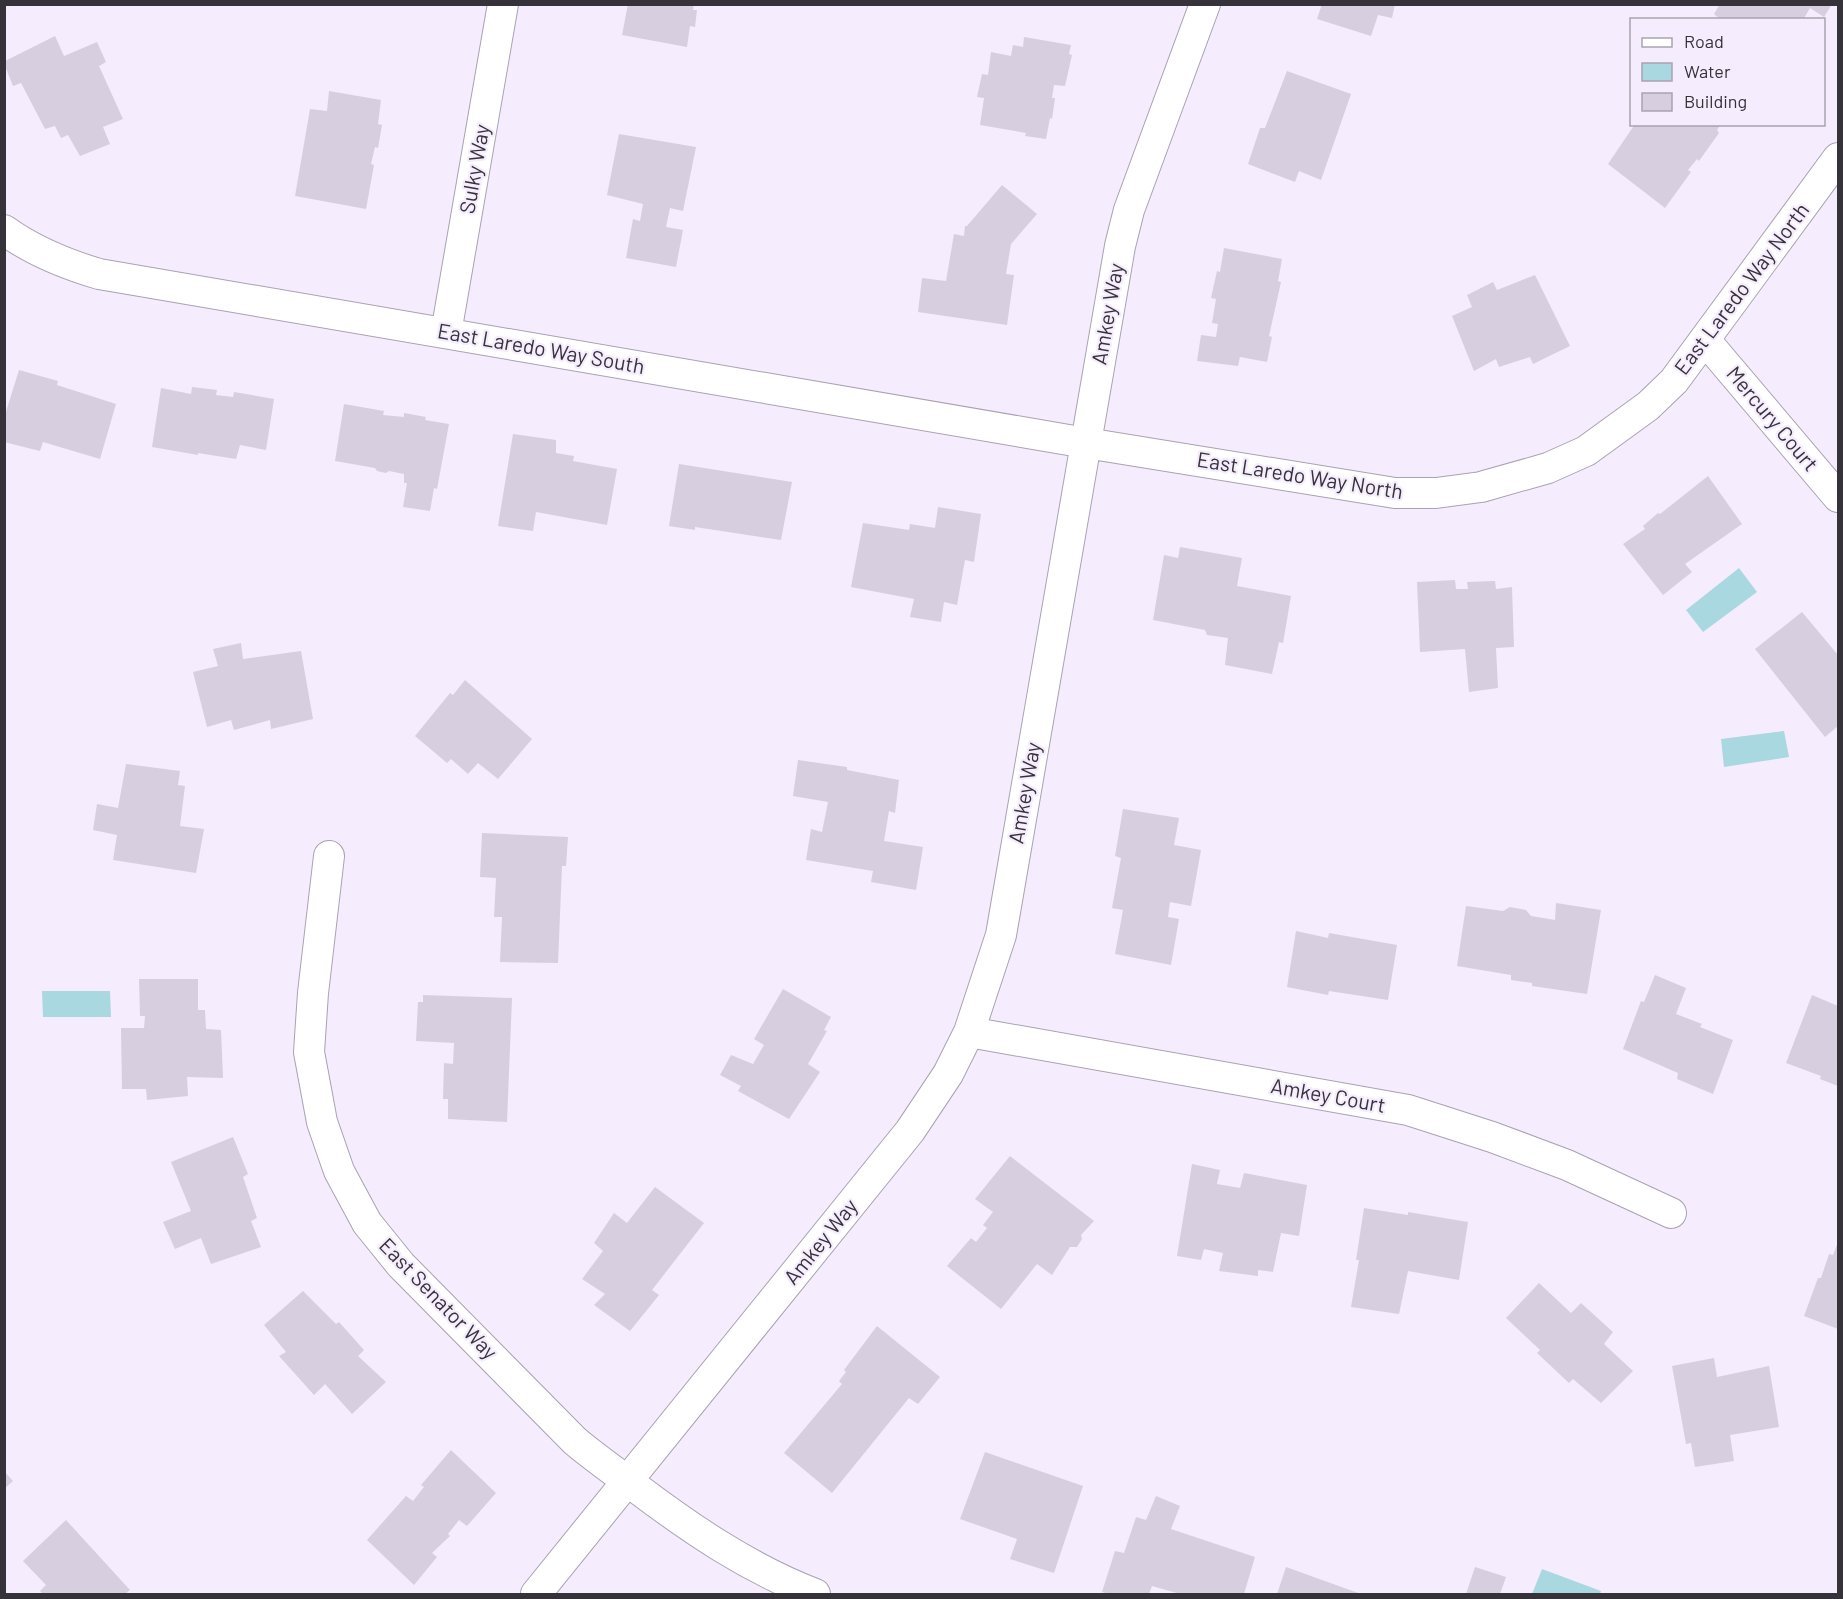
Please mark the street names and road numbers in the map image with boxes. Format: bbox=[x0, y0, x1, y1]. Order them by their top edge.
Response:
street label: Sulky Way bbox=[453, 122, 494, 215]
street label: East Laredo Way North bbox=[1668, 197, 1813, 379]
street label: Amkey Way bbox=[1085, 261, 1128, 366]
street label: East Laredo Way South bbox=[436, 317, 647, 378]
street label: Mercury Court bbox=[1722, 361, 1824, 475]
street label: East Laredo Way North bbox=[1195, 446, 1405, 503]
street label: Amkey Way bbox=[1002, 740, 1045, 845]
street label: Amkey Court bbox=[1269, 1072, 1388, 1117]
street label: Amkey Way bbox=[778, 1193, 862, 1289]
street label: East Senator Way bbox=[375, 1232, 504, 1364]

